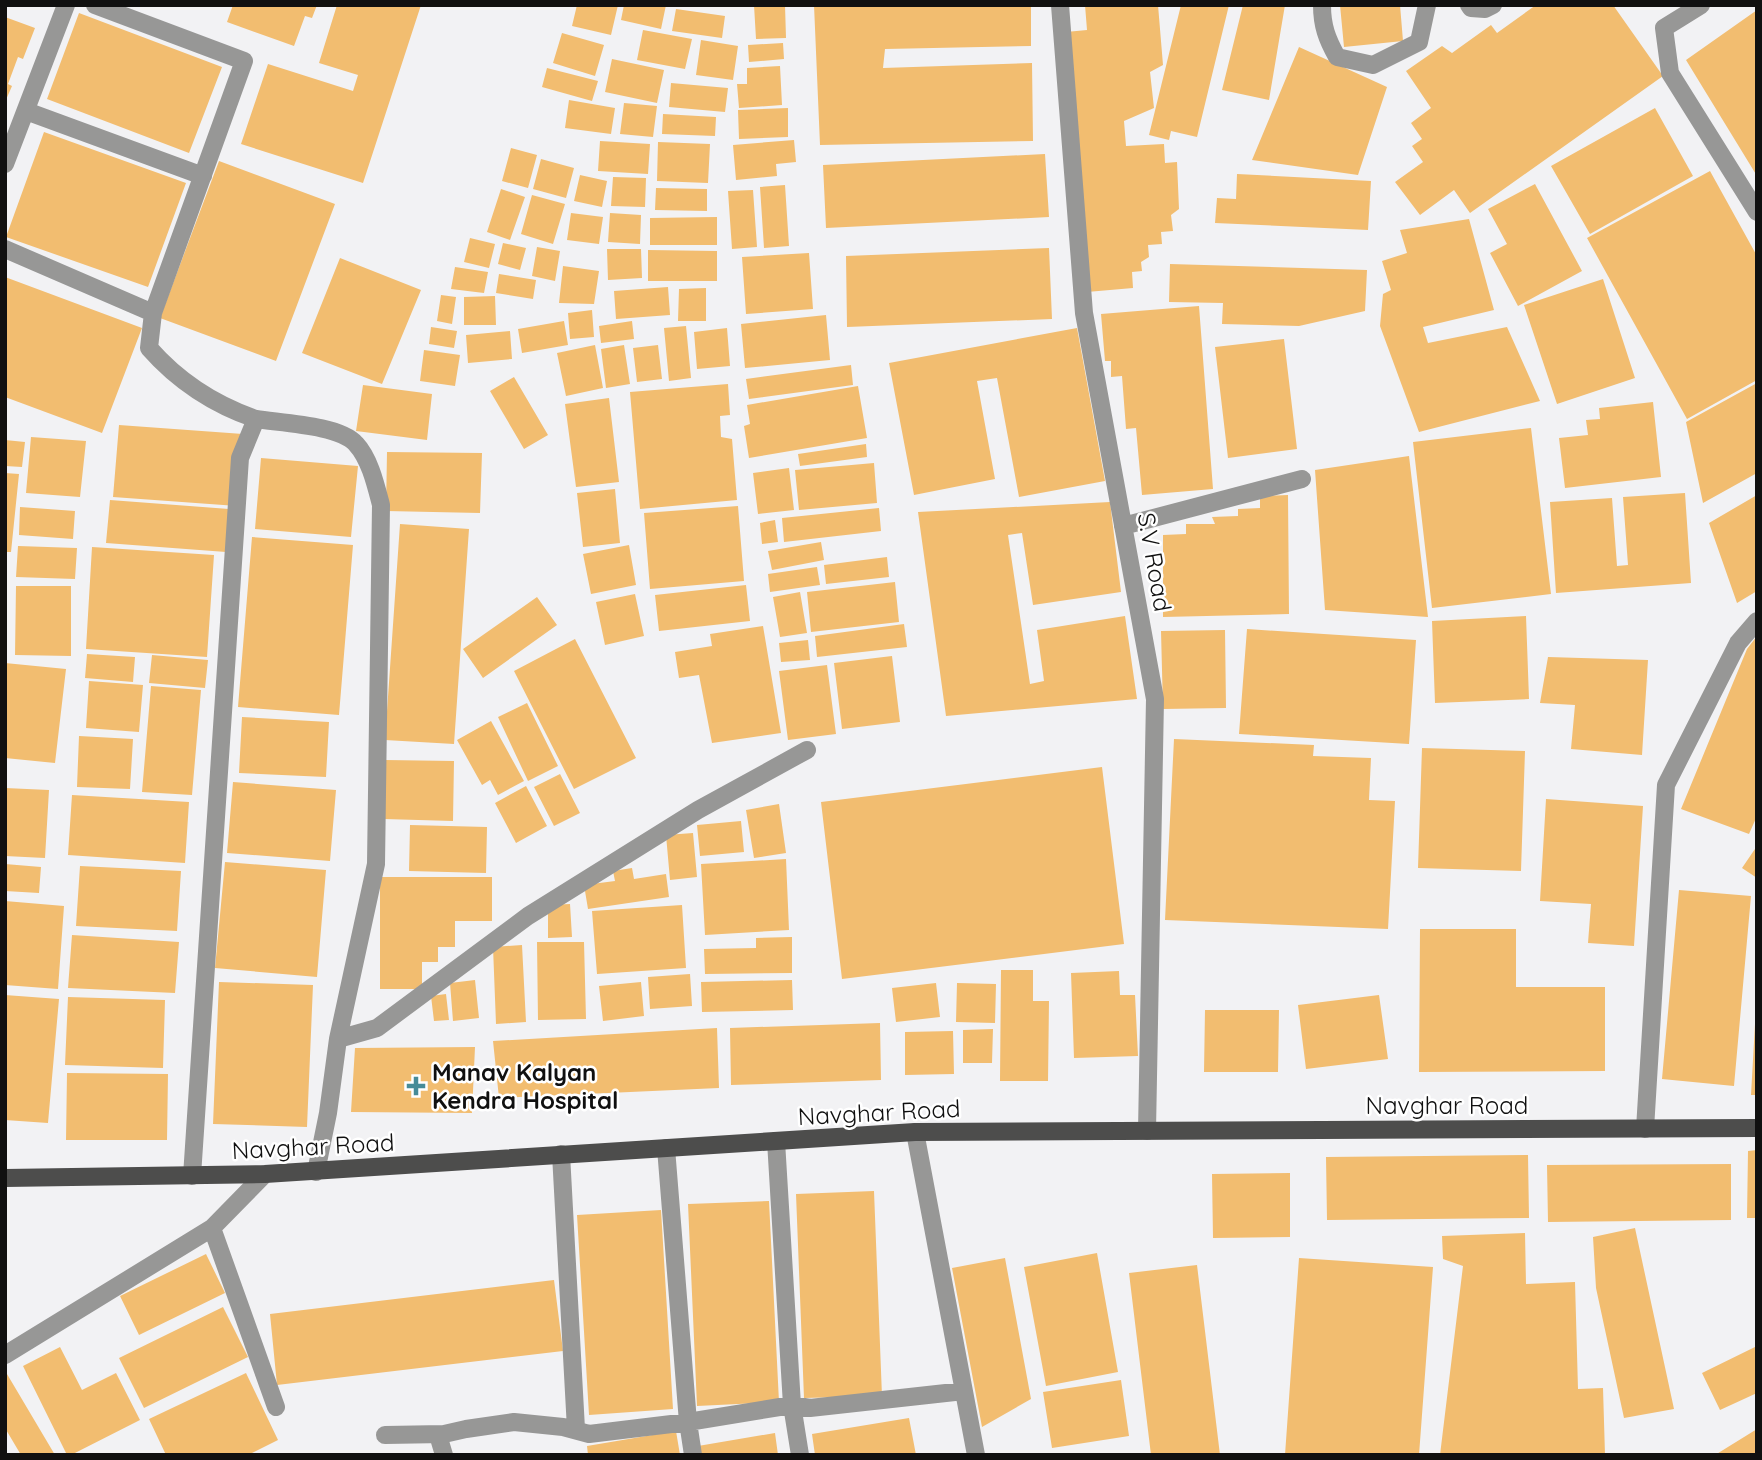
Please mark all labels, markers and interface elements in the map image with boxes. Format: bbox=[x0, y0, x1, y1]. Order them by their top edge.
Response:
street label: S.V Road bbox=[1132, 510, 1178, 614]
place label: Manav Kalyan Kendra Hospital bbox=[432, 1057, 619, 1115]
marker: Manav Kalyan Kendra Hospital bbox=[406, 1076, 426, 1096]
street label: Navghar Road bbox=[1366, 1090, 1528, 1120]
street label: Navghar Road bbox=[797, 1093, 961, 1131]
street label: Navghar Road bbox=[231, 1127, 395, 1165]

